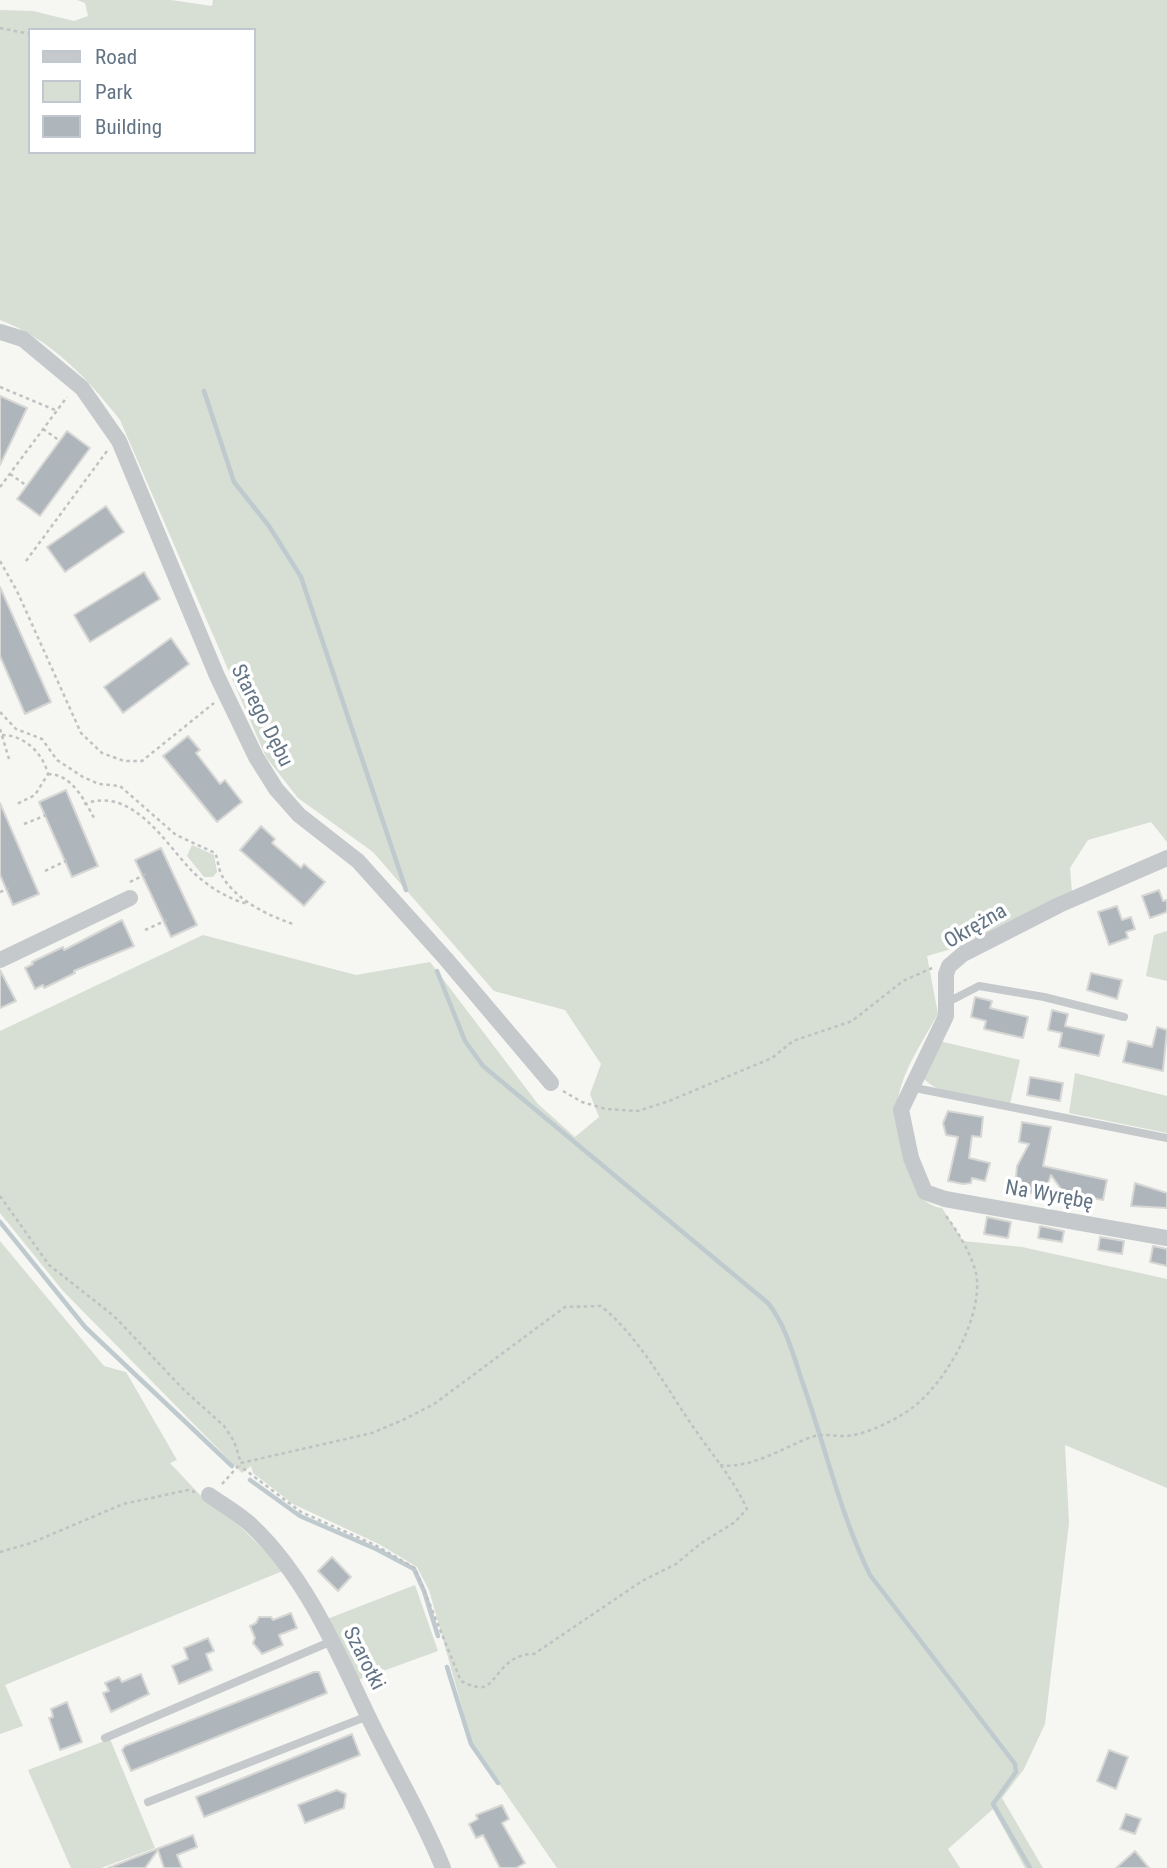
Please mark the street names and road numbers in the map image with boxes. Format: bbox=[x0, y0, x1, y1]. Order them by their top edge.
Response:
street label: Starego Dębu bbox=[225, 661, 297, 771]
street label: Okrężna bbox=[940, 899, 1012, 955]
street label: Na Wyrębę bbox=[1003, 1176, 1095, 1216]
street label: Szarotki bbox=[336, 1623, 390, 1695]

